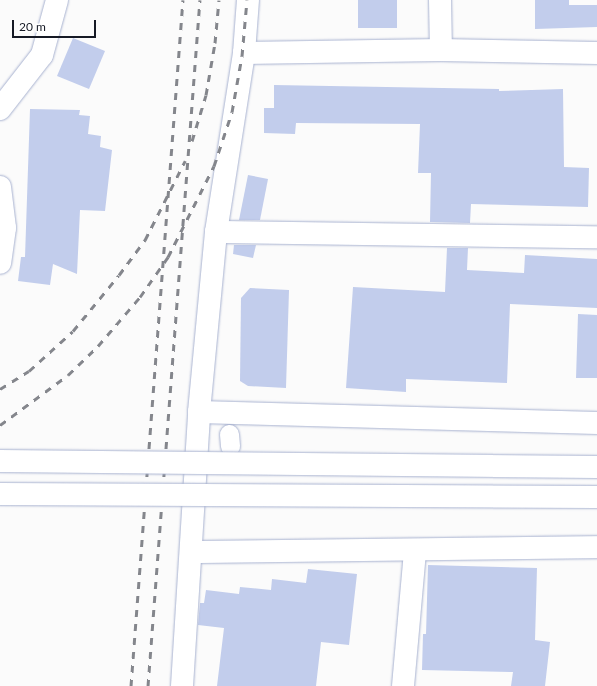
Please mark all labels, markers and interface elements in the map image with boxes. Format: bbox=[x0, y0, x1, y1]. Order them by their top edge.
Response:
scale bar bbox=[14, 12, 98, 38]
text: 20 m bbox=[19, 19, 46, 34]

